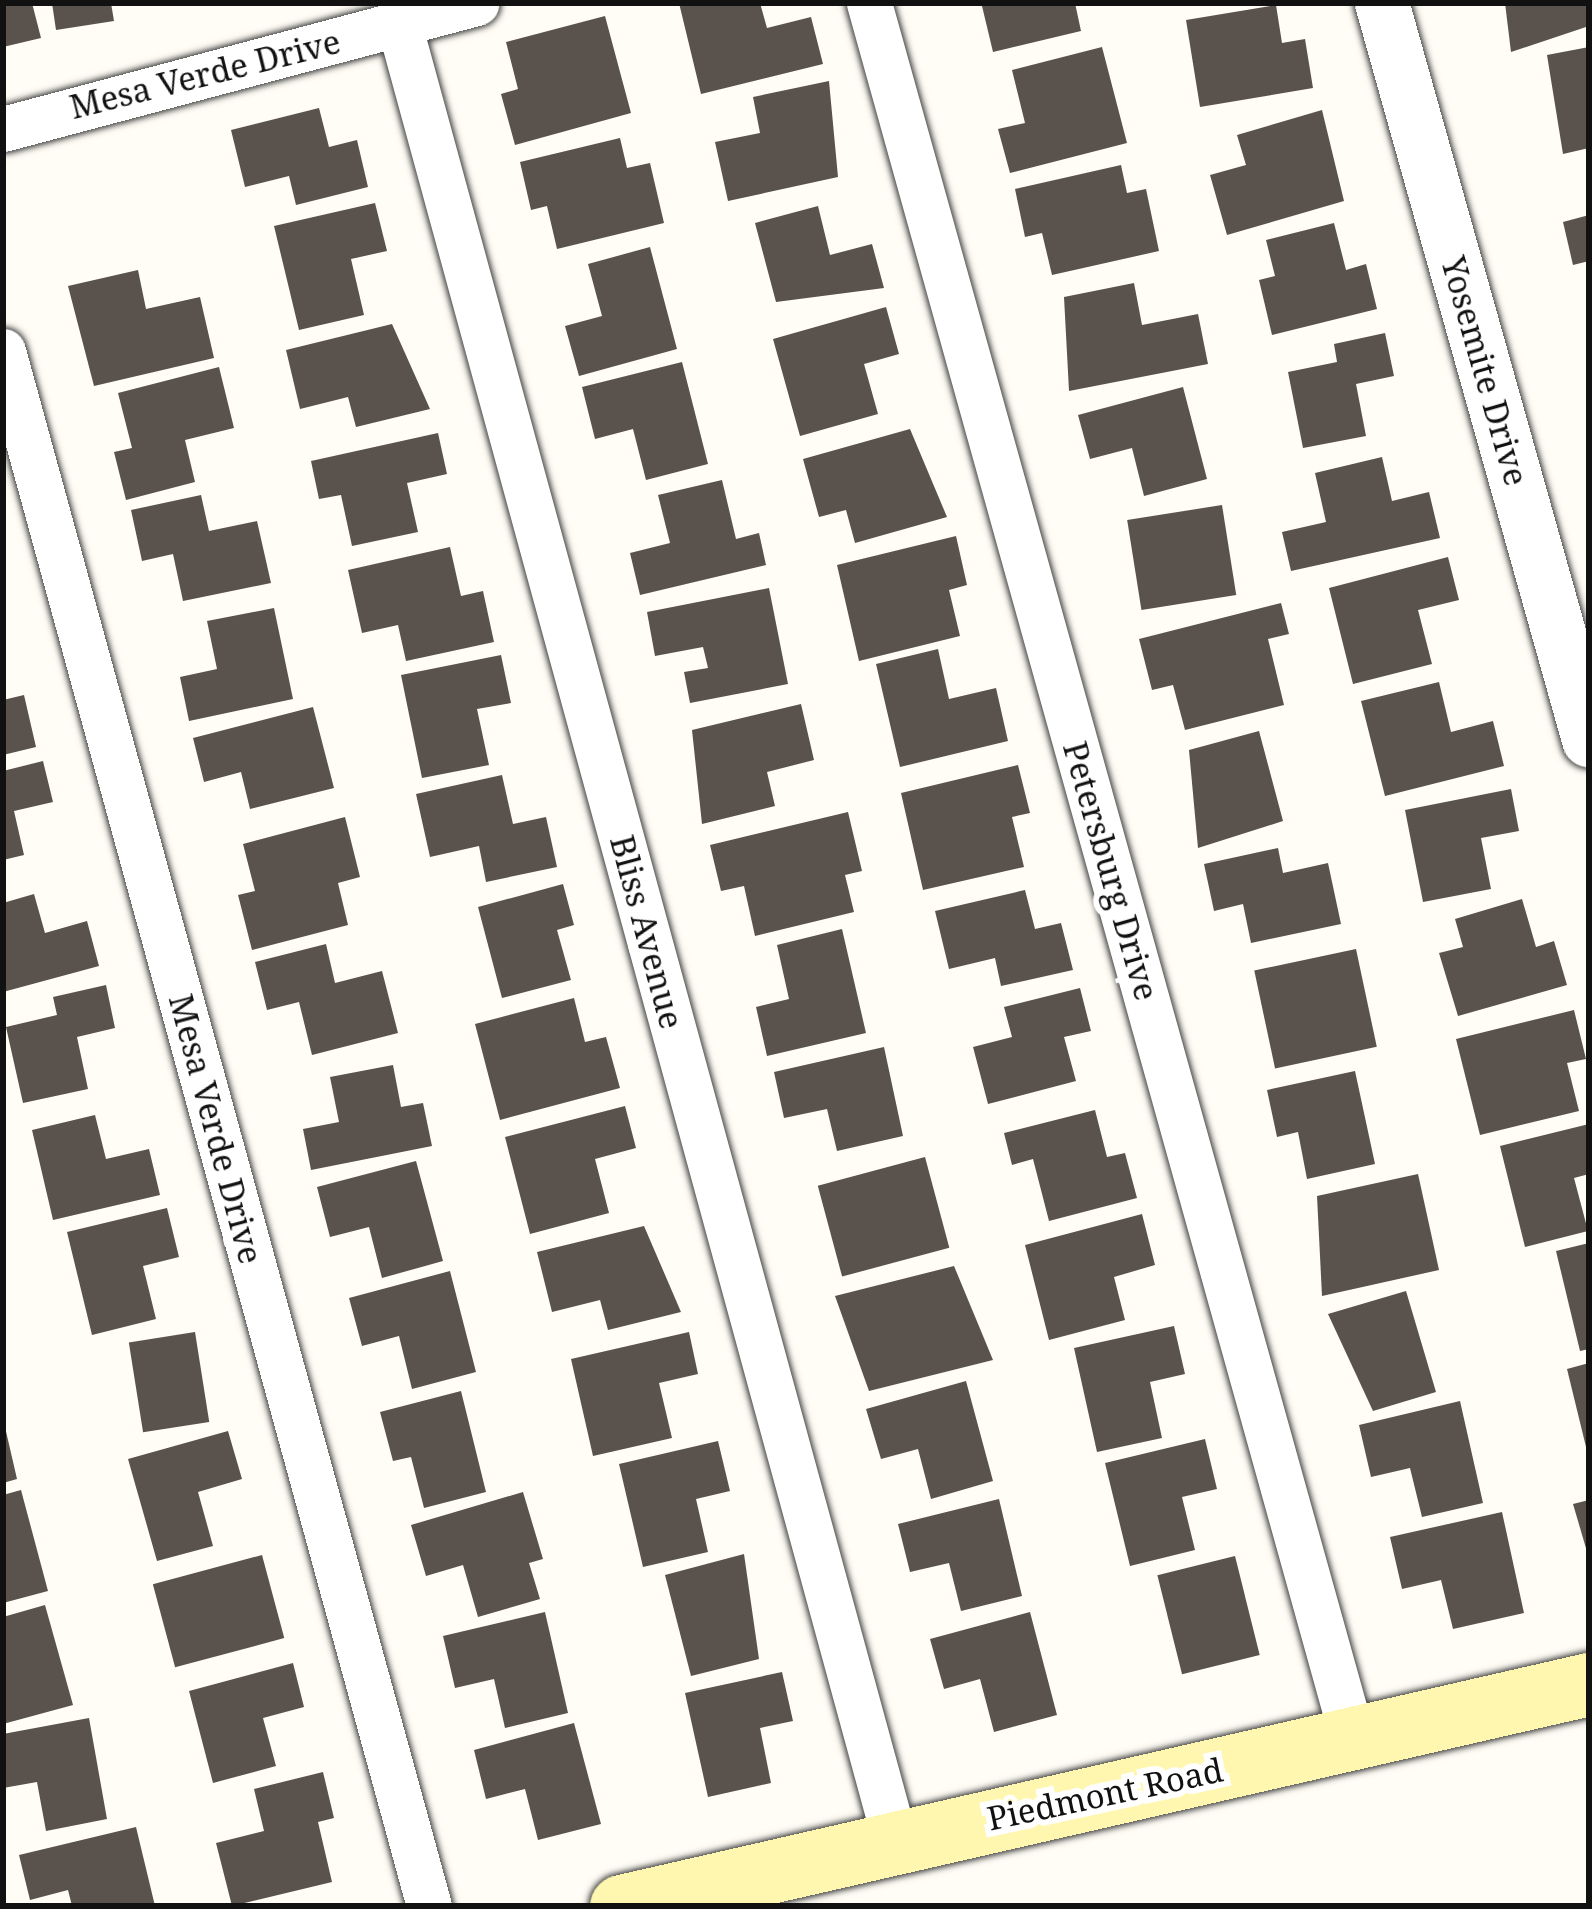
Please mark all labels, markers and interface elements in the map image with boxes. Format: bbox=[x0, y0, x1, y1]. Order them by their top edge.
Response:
street label: Mesa Verde Drive bbox=[66, 21, 344, 127]
street label: Yosemite Drive bbox=[1433, 252, 1537, 490]
street label: Petersburg Drive bbox=[1055, 737, 1167, 1005]
street label: Bliss Avenue bbox=[602, 831, 692, 1033]
street label: Mesa Verde Drive bbox=[161, 990, 271, 1268]
street label: Piedmont Road bbox=[984, 1750, 1226, 1838]

